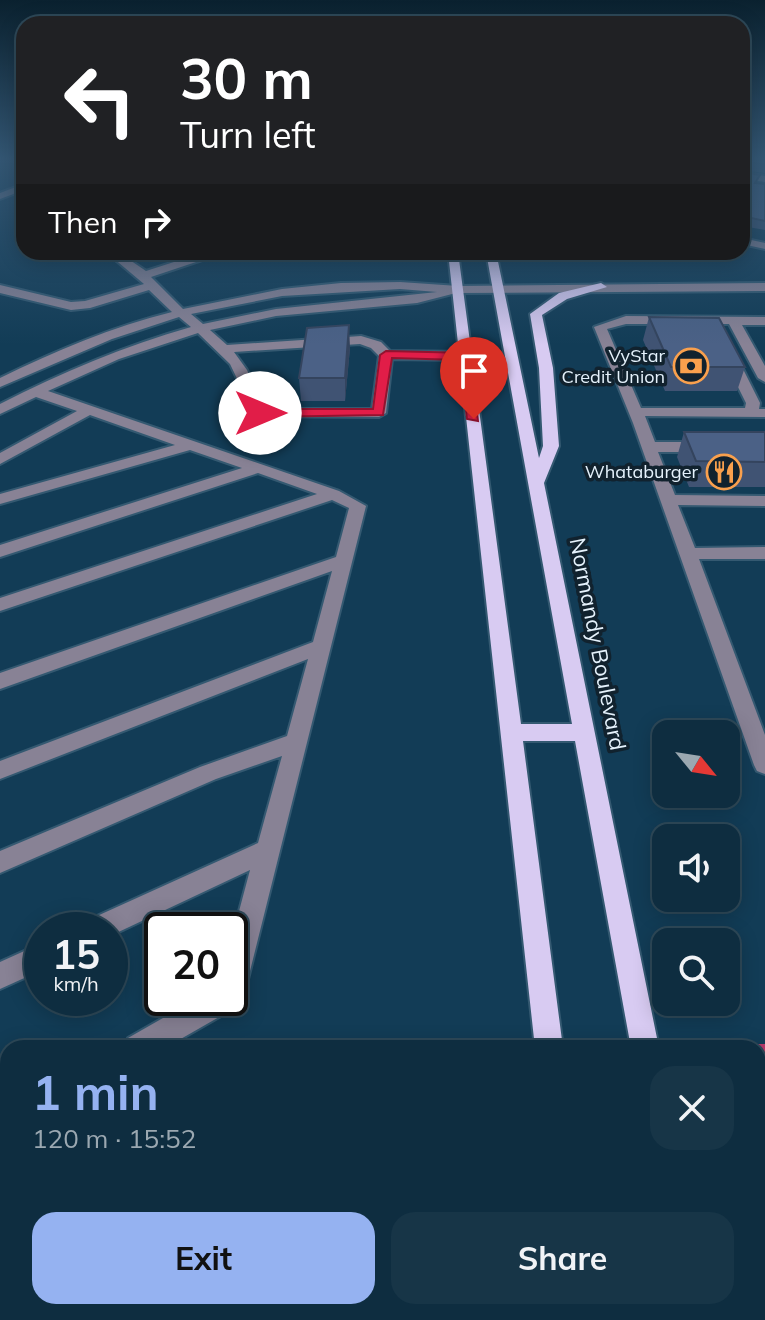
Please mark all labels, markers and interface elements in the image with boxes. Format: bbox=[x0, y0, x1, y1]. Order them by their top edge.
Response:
text: 30 m bbox=[180, 43, 313, 113]
icon: left bbox=[48, 48, 152, 152]
text: Turn left bbox=[180, 112, 316, 157]
icon: right bbox=[134, 200, 178, 244]
text: Then bbox=[48, 203, 118, 241]
pin bbox=[440, 337, 508, 419]
place label: VyStar Credit Union bbox=[562, 344, 665, 388]
bank icon: VyStar Credit Union bbox=[672, 347, 710, 385]
icon: arrive bbox=[452, 349, 496, 393]
position arrow bbox=[218, 371, 302, 455]
restaurant icon: Whataburger bbox=[705, 453, 743, 491]
place label: Whataburger bbox=[585, 460, 698, 483]
street label: Normandy Boulevard bbox=[564, 535, 632, 753]
north arrow bbox=[652, 720, 740, 808]
map controls bbox=[652, 720, 740, 1016]
button: sound bbox=[652, 824, 740, 912]
speed limit sign: 20 bbox=[144, 912, 248, 1016]
button: search bbox=[652, 928, 740, 1016]
text: 15 bbox=[52, 929, 100, 979]
text: km/h bbox=[53, 971, 99, 996]
text: 1 min bbox=[32, 1062, 159, 1122]
button: close bbox=[650, 1066, 734, 1150]
text: 120 m · 15:52 bbox=[32, 1122, 196, 1155]
button: Exit bbox=[32, 1212, 375, 1304]
button: Share bbox=[391, 1212, 734, 1304]

